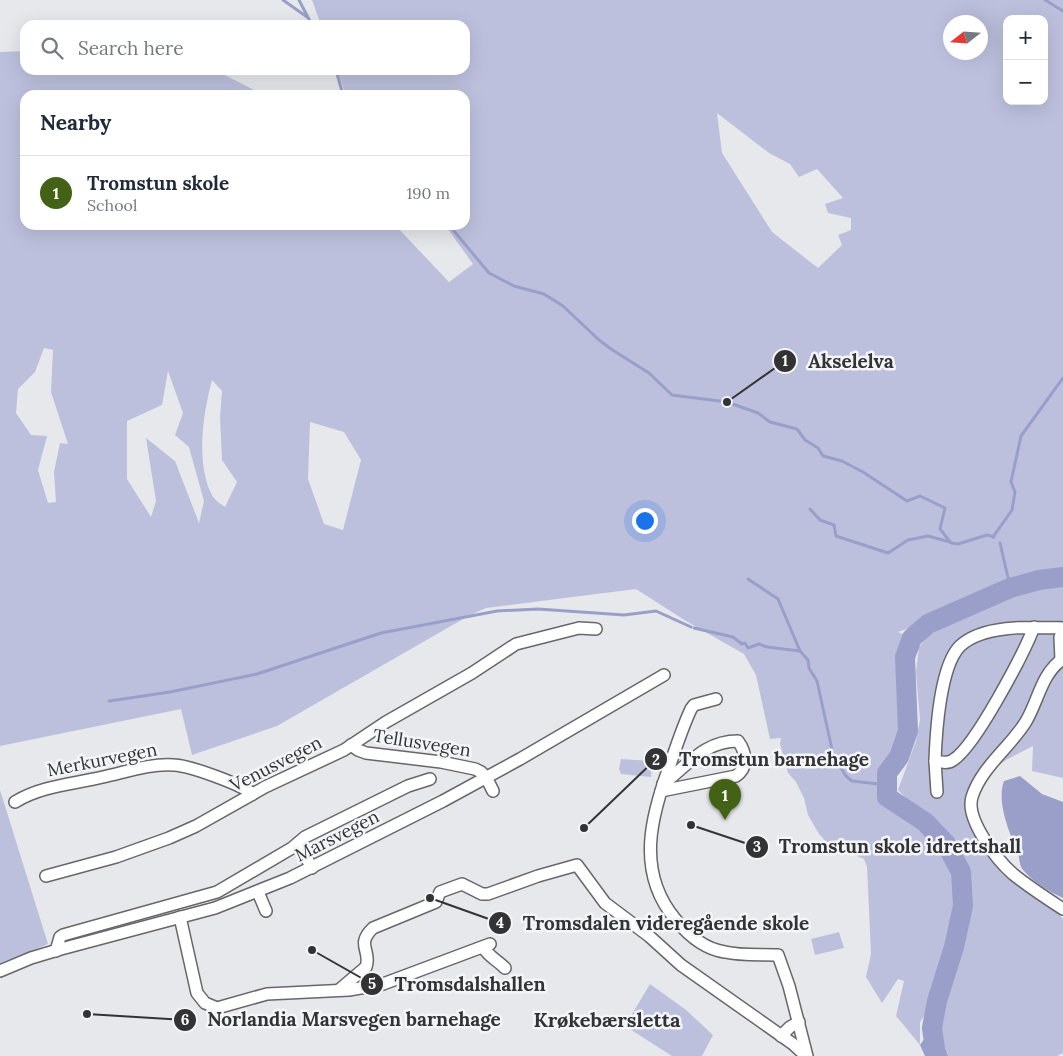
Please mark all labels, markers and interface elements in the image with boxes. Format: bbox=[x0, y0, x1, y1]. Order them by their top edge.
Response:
north arrow bbox=[943, 15, 988, 60]
map controls bbox=[1003, 15, 1048, 105]
button: + bbox=[1003, 15, 1048, 60]
search box bbox=[20, 20, 470, 75]
icon: search bbox=[38, 34, 66, 62]
text: Search here bbox=[78, 36, 184, 60]
button: − bbox=[1003, 60, 1048, 105]
text: Nearby bbox=[40, 109, 111, 136]
text: Tromstun skole bbox=[87, 171, 229, 195]
text: 1 bbox=[53, 183, 59, 203]
text: 190 m bbox=[406, 183, 450, 203]
text: School bbox=[87, 195, 137, 215]
callout: Akselelva bbox=[773, 344, 903, 378]
text: Akselelva bbox=[808, 349, 894, 373]
text: 1 bbox=[782, 351, 788, 370]
your location bbox=[632, 508, 658, 534]
street label: Tellusvegen bbox=[372, 723, 473, 762]
street label: Venusvegen bbox=[225, 731, 326, 797]
street label: Merkurvegen bbox=[45, 738, 159, 781]
callout: Tromstun barnehage bbox=[644, 742, 879, 776]
text: Tromstun barnehage bbox=[679, 747, 869, 771]
text: 2 bbox=[652, 750, 660, 769]
pin: 1 bbox=[709, 779, 741, 820]
street label: Marsvegen bbox=[291, 805, 383, 867]
callout: Tromstun skole idrettshall bbox=[744, 830, 1032, 864]
text: Tromstun skole idrettshall bbox=[779, 834, 1021, 858]
text: 3 bbox=[753, 837, 761, 856]
callout: Tromsdalen videregående skole bbox=[487, 906, 819, 940]
text: Tromsdalen videregående skole bbox=[523, 911, 809, 935]
text: 4 bbox=[496, 913, 504, 932]
callout: Tromsdalshallen bbox=[360, 967, 556, 1001]
text: Tromsdalshallen bbox=[394, 972, 546, 996]
text: 5 bbox=[368, 974, 376, 993]
callout: Norlandia Marsvegen barnehage bbox=[172, 1003, 511, 1037]
text: Norlandia Marsvegen barnehage bbox=[207, 1007, 501, 1031]
district label: Krøkebærsletta bbox=[533, 1007, 681, 1032]
text: 6 bbox=[181, 1010, 189, 1029]

